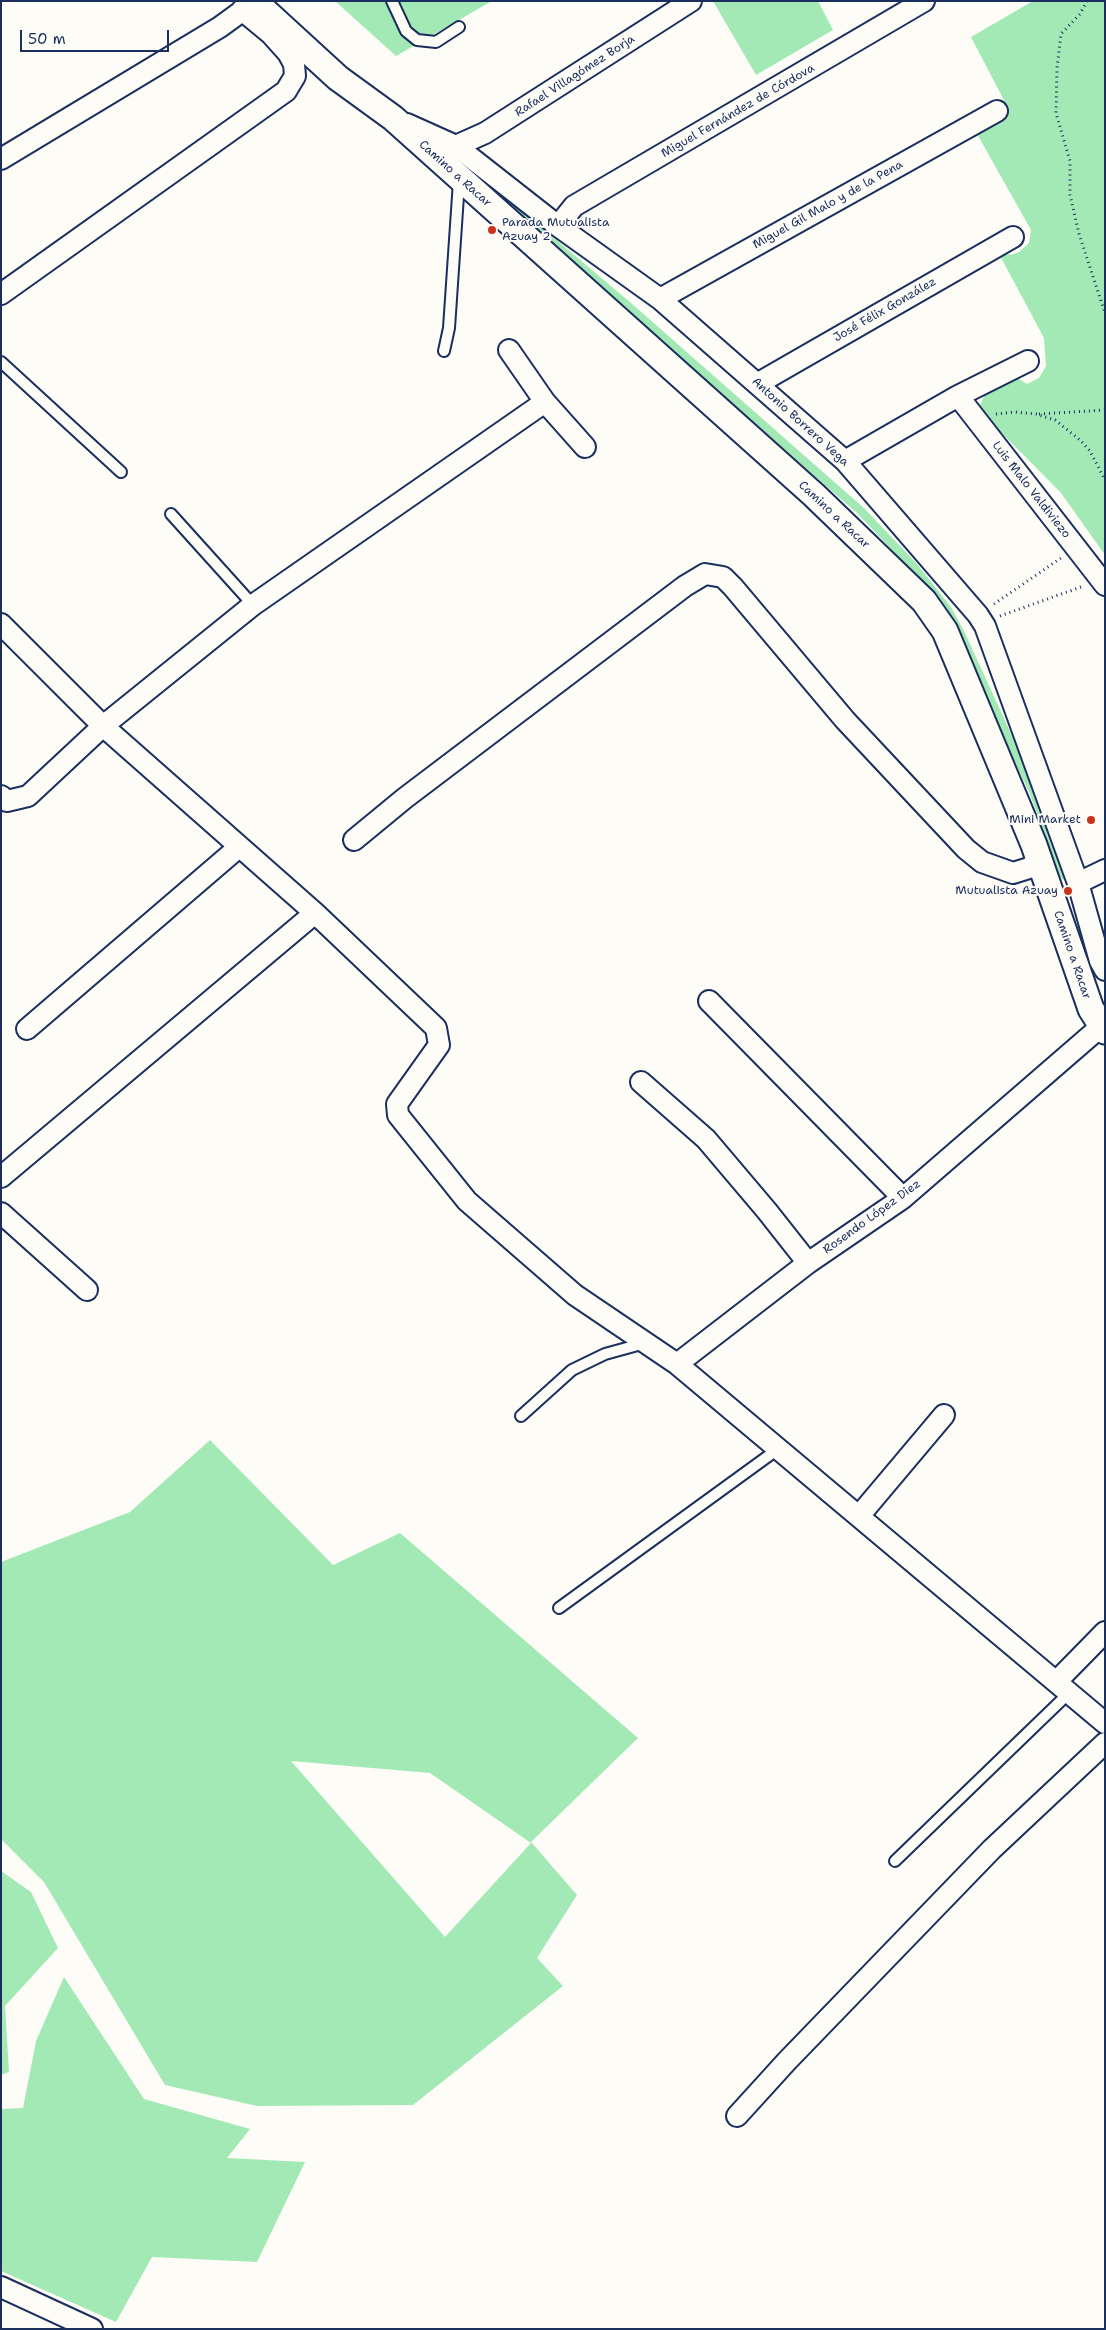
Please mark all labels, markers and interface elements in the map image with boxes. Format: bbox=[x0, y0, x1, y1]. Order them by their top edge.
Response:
scale bar bbox=[22, 20, 171, 52]
text: 50 m bbox=[28, 29, 66, 49]
street label: Rafael Villagómez Borja bbox=[512, 32, 638, 120]
street label: Miguel Fernández de Córdova bbox=[659, 61, 817, 161]
street label: Camino a Racar bbox=[416, 138, 494, 210]
street label: Miguel Gil Malo y de la Pena bbox=[750, 158, 906, 252]
place label: Parada Mutualista Azuay 2 bbox=[502, 216, 609, 244]
marker: Parada Mutualista Azuay 2 bbox=[486, 224, 498, 236]
street label: José Félix González bbox=[831, 275, 939, 345]
street label: Antonio Borrero Vega bbox=[748, 375, 852, 469]
street label: Luis Malo Valdiviezo bbox=[989, 439, 1073, 541]
street label: Camino a Racar bbox=[795, 478, 873, 552]
place label: Mini Market bbox=[1009, 813, 1081, 827]
marker: Mini Market bbox=[1085, 814, 1097, 826]
place label: Mutualista Azuay bbox=[955, 884, 1058, 898]
marker: Mutualista Azuay bbox=[1062, 885, 1074, 897]
street label: Camino a Racar bbox=[1050, 909, 1094, 1001]
street label: Rosendo López Diez bbox=[820, 1177, 924, 1257]

